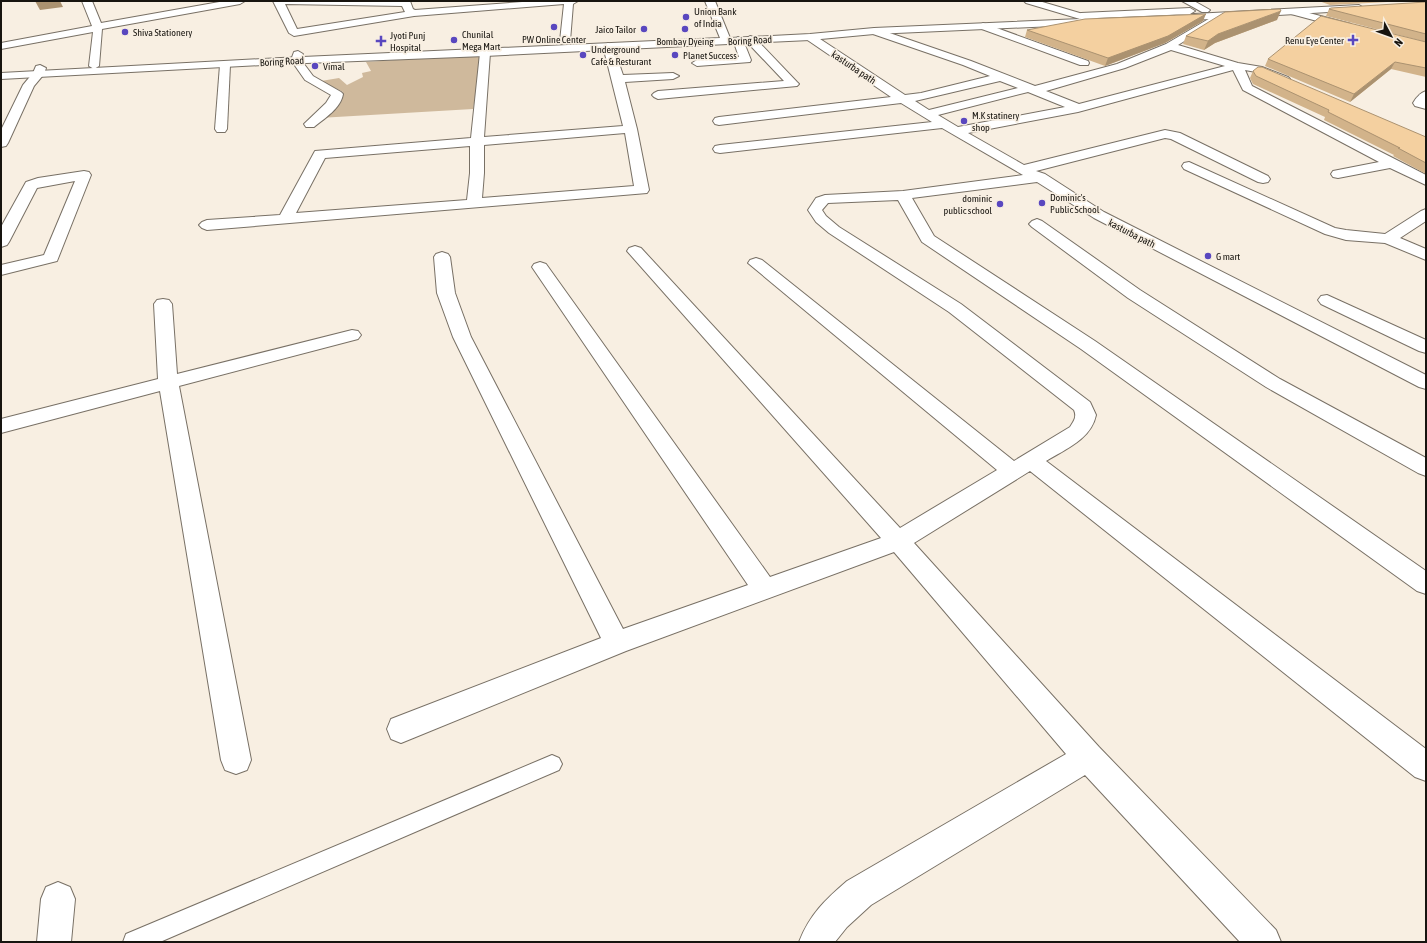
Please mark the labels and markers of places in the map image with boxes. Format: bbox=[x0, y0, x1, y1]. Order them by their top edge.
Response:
place label: Union Bank of India bbox=[694, 6, 737, 29]
marker: Union Bank of India bbox=[681, 12, 691, 22]
marker: PW Online Center bbox=[549, 22, 559, 32]
place label: Jaico Tailor bbox=[595, 24, 637, 35]
marker: Jaico Tailor bbox=[639, 24, 649, 34]
marker: Bombay Dyeing bbox=[680, 24, 690, 34]
marker: Shiva Stationery bbox=[120, 27, 130, 37]
place label: Shiva Stationery bbox=[133, 27, 192, 38]
place label: Chunilal Mega Mart bbox=[462, 29, 501, 52]
place label: Jyoti Punj Hospital bbox=[390, 30, 425, 53]
place label: PW Online Center bbox=[522, 34, 587, 45]
marker: Renu Eye Center bbox=[1347, 34, 1359, 46]
marker: Jyoti Punj Hospital bbox=[375, 35, 387, 47]
marker: Chunilal Mega Mart bbox=[449, 35, 459, 45]
place label: Renu Eye Center bbox=[1285, 35, 1345, 46]
place label: Bombay Dyeing bbox=[656, 36, 714, 47]
place label: Underground Cafe & Resturant bbox=[591, 44, 651, 67]
marker: Underground Cafe & Resturant bbox=[578, 50, 588, 60]
marker: Planet Success bbox=[670, 50, 680, 60]
place label: Planet Success bbox=[683, 50, 737, 61]
marker: Vimal bbox=[310, 61, 320, 71]
place label: Vimal bbox=[323, 61, 345, 72]
place label: M.K statinery shop bbox=[972, 110, 1019, 133]
marker: M.K statinery shop bbox=[959, 116, 969, 126]
place label: Dominic's Public School bbox=[1050, 192, 1100, 215]
place label: dominic public school bbox=[944, 193, 992, 216]
marker: Dominic's Public School bbox=[1037, 198, 1047, 208]
marker: dominic public school bbox=[995, 199, 1005, 209]
marker: G mart bbox=[1203, 251, 1213, 261]
place label: G mart bbox=[1216, 251, 1240, 262]

